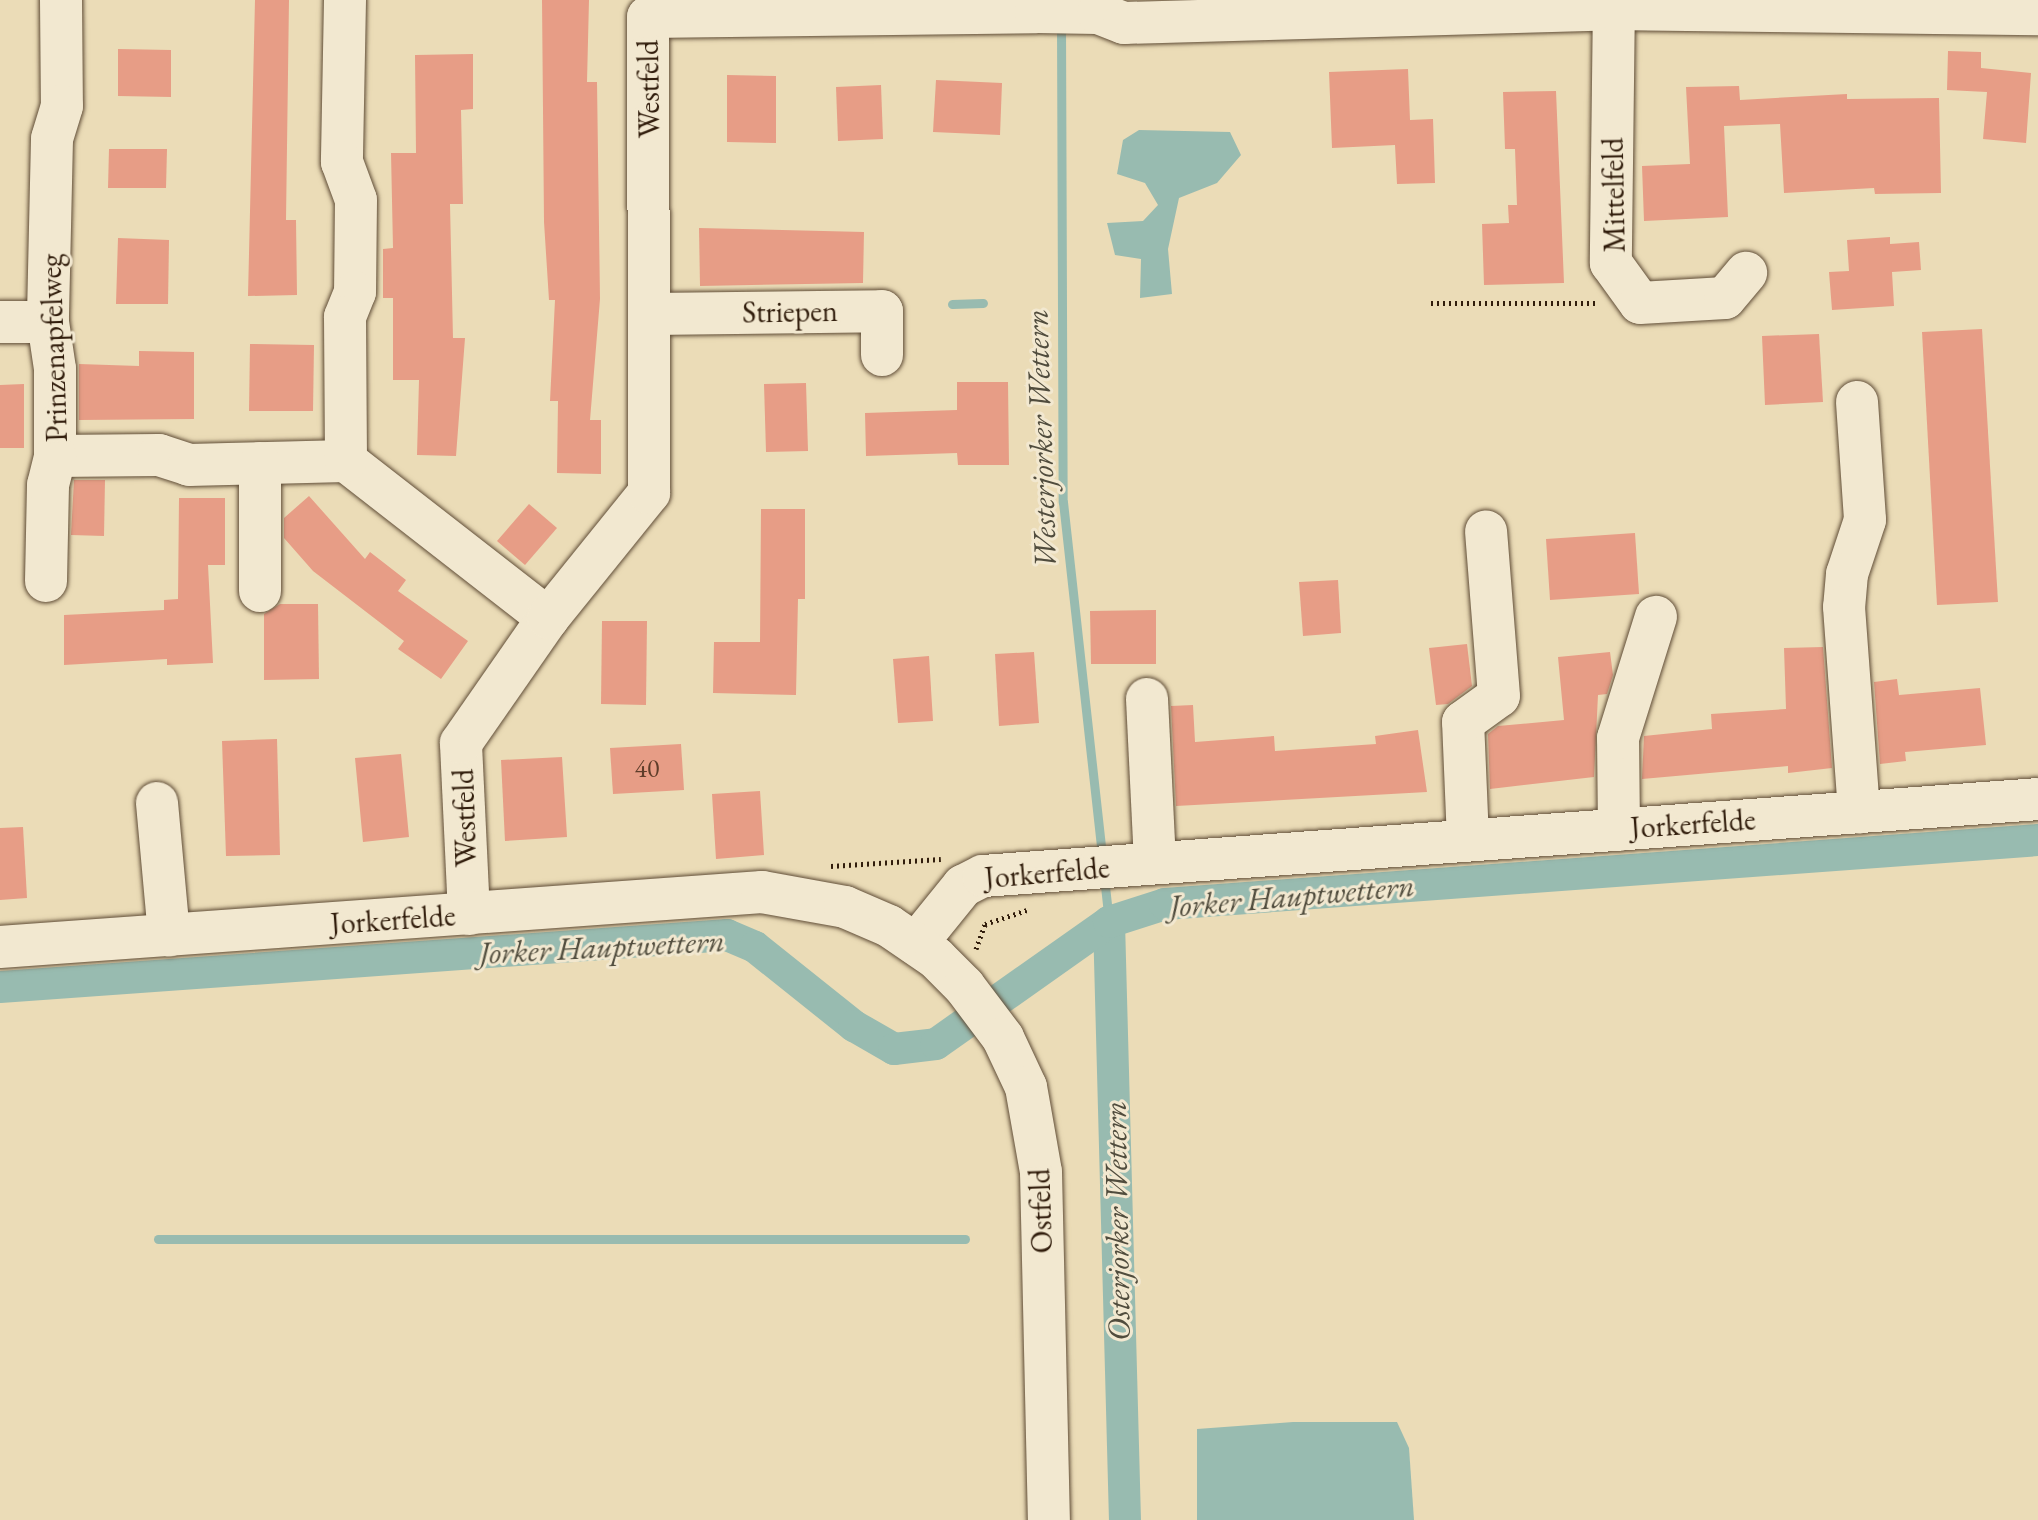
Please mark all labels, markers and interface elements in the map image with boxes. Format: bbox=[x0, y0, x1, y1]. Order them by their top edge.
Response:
street label: Westfeld bbox=[630, 40, 668, 138]
street label: Mittelfeld bbox=[1595, 137, 1633, 253]
street label: Prinzenapfelweg bbox=[33, 253, 75, 443]
street label: Striepen bbox=[742, 293, 838, 331]
water label: Westerjorker Wettern bbox=[1017, 309, 1065, 569]
house number: 40 bbox=[635, 753, 659, 785]
street label: Westfeld bbox=[445, 768, 485, 868]
street label: Jorkerfelde bbox=[1629, 802, 1757, 846]
street label: Jorkerfelde bbox=[983, 850, 1111, 896]
water label: Jorker Hauptwettern bbox=[1168, 866, 1416, 926]
street label: Jorkerfelde bbox=[329, 898, 457, 942]
water label: Jorker Hauptwettern bbox=[478, 921, 726, 973]
water label: Osterjorker Wettern bbox=[1096, 1101, 1138, 1341]
street label: Ostfeld bbox=[1022, 1168, 1060, 1254]

